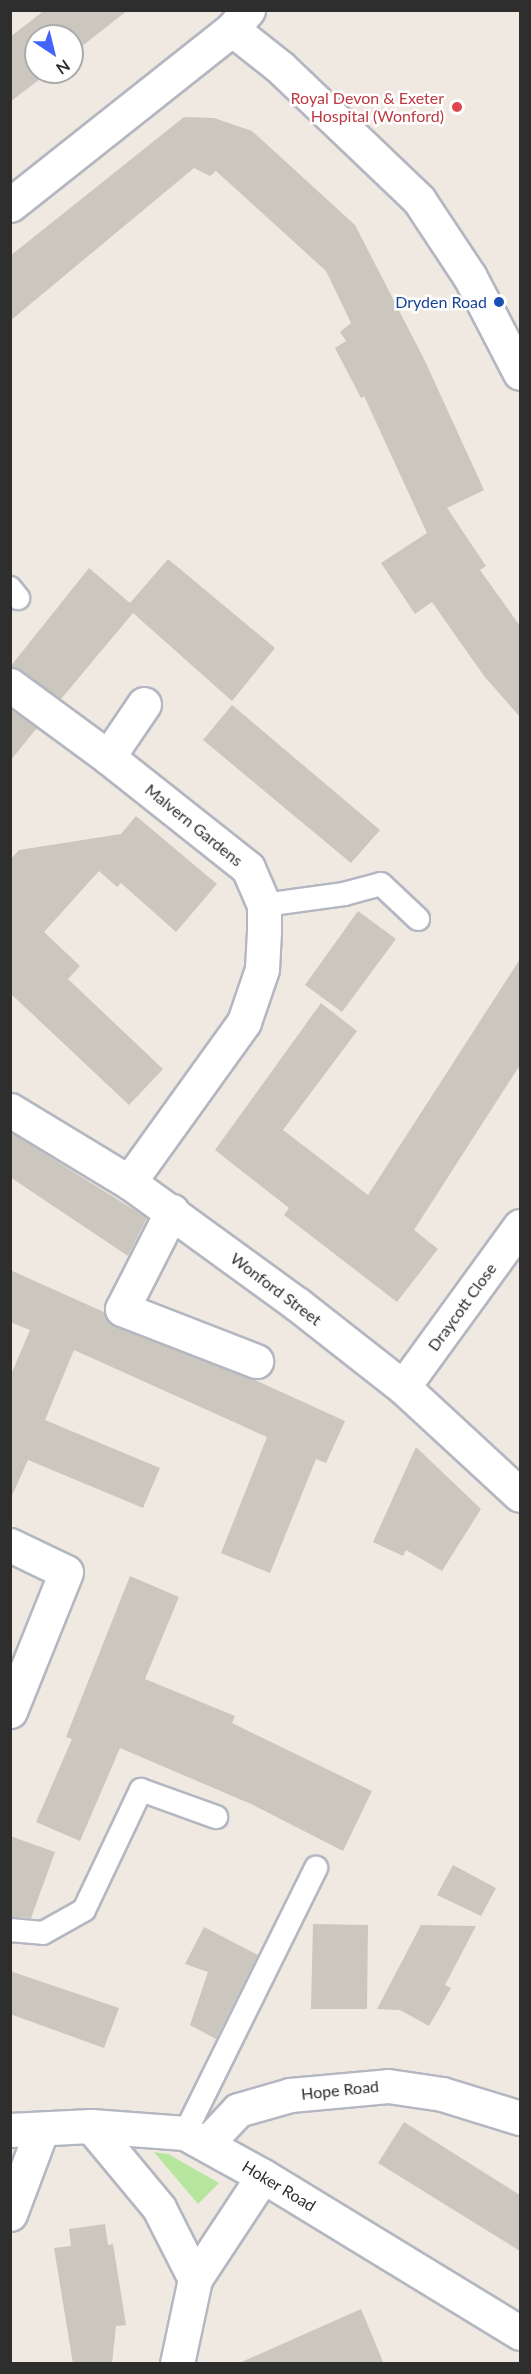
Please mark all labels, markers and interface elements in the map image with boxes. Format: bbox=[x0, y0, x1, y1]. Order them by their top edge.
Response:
north arrow bbox=[24, 24, 84, 84]
text: N bbox=[53, 56, 74, 79]
place label: Royal Devon & Exeter Hospital (Wonford) bbox=[291, 88, 444, 126]
marker: Royal Devon & Exeter Hospital (Wonford) bbox=[448, 98, 466, 116]
place label: Dryden Road bbox=[395, 292, 487, 312]
marker: Dryden Road bbox=[492, 295, 506, 309]
street label: Malvern Gardens bbox=[141, 780, 247, 870]
street label: Wonford Street bbox=[227, 1249, 325, 1329]
street label: Draycott Close bbox=[424, 1259, 500, 1355]
street label: Hope Road bbox=[300, 2076, 380, 2104]
street label: Hoker Road bbox=[239, 2157, 319, 2215]

